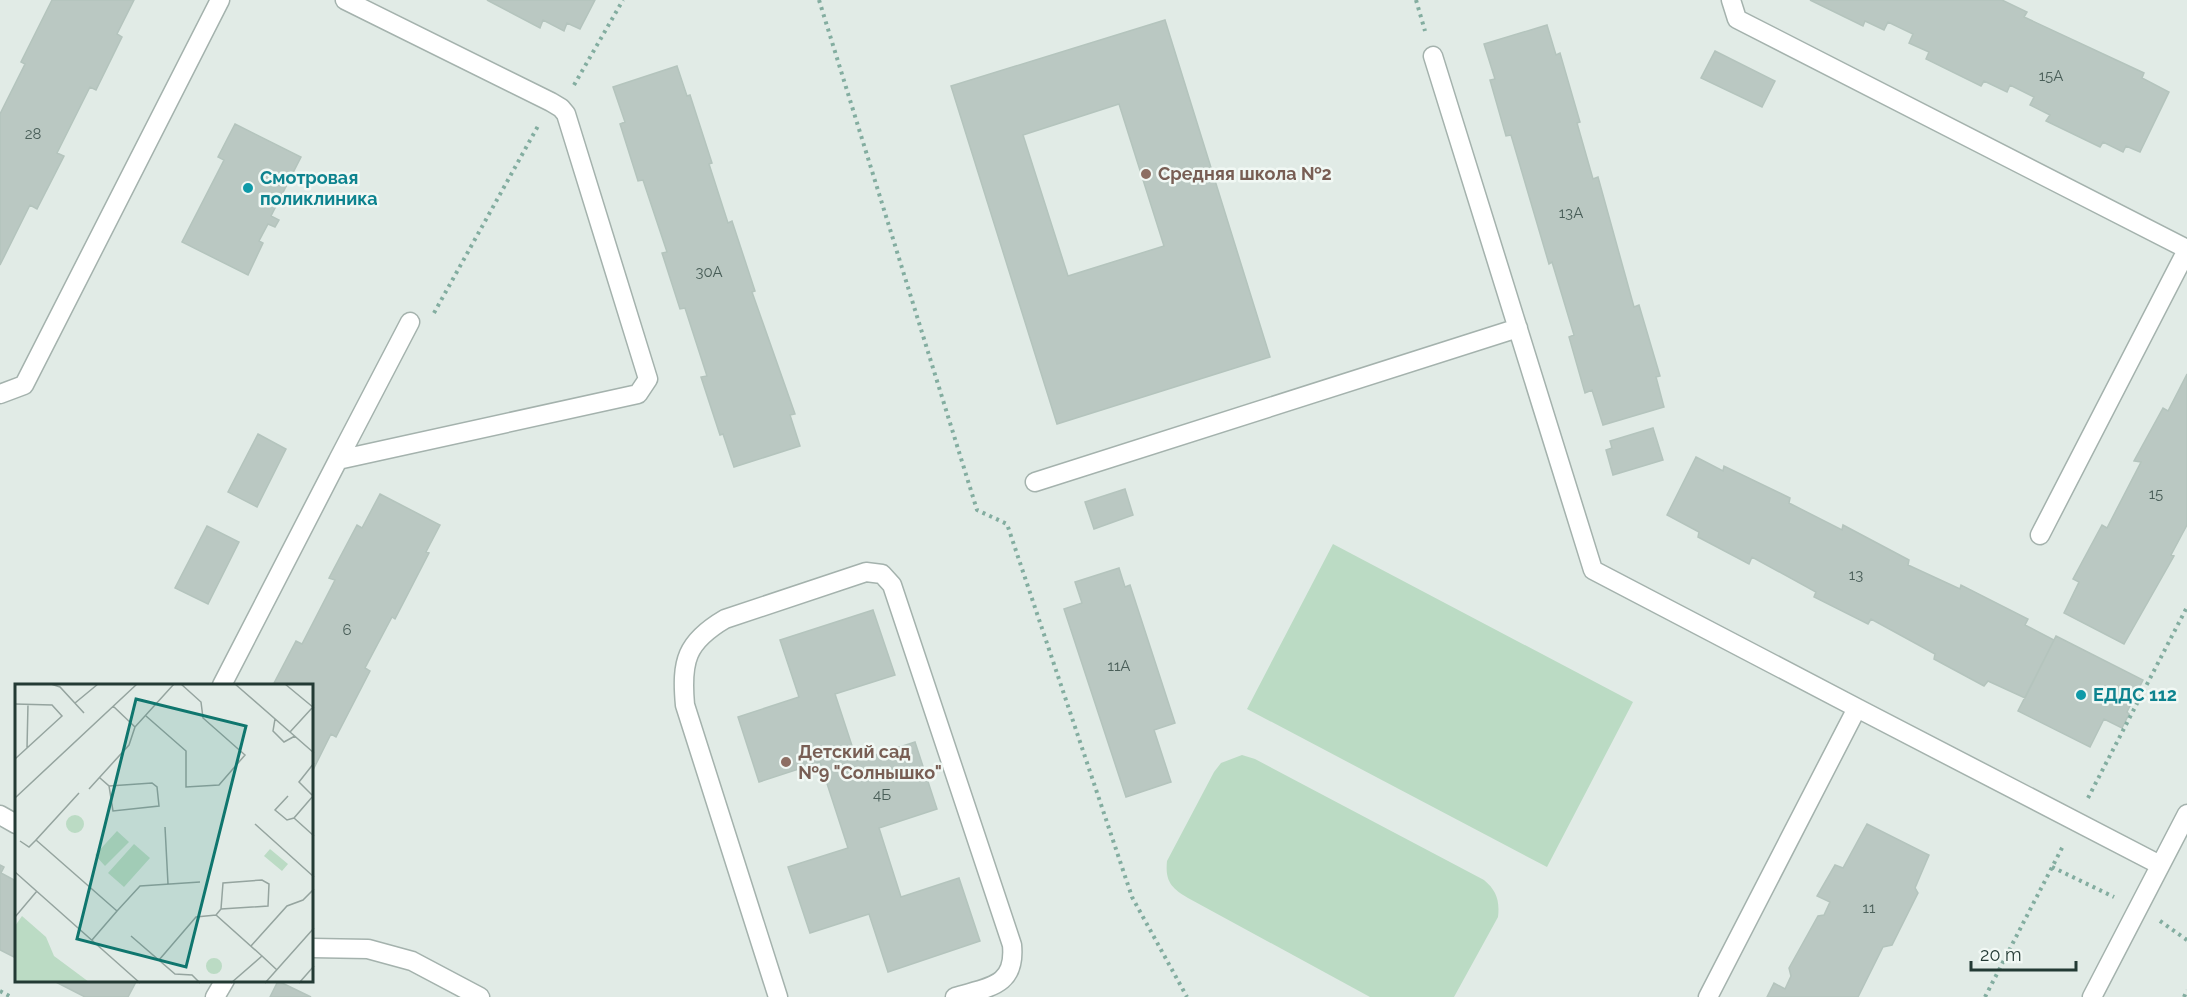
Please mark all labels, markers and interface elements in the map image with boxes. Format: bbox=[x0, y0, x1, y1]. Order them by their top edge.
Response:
house number: 15А bbox=[2039, 67, 2063, 85]
house number: 28 bbox=[25, 125, 41, 143]
place label: Средняя школа №2 bbox=[1158, 163, 1332, 184]
place label: Смотровая поликлиника bbox=[260, 167, 378, 209]
marker: Средняя школа №2 bbox=[1139, 167, 1153, 181]
marker: Смотровая поликлиника bbox=[241, 181, 255, 195]
house number: 13А bbox=[1559, 204, 1583, 222]
house number: 30А bbox=[695, 263, 723, 281]
house number: 15 bbox=[2149, 485, 2163, 503]
house number: 13 bbox=[1849, 566, 1863, 584]
house number: 6 bbox=[342, 621, 352, 639]
house number: 11А bbox=[1108, 657, 1130, 675]
inset map bbox=[15, 684, 314, 982]
place label: ЕДДС 112 bbox=[2093, 684, 2177, 705]
marker: ЕДДС 112 bbox=[2074, 688, 2088, 702]
place label: Детский сад №9 "Солнышко" bbox=[798, 741, 942, 783]
marker: Детский сад №9 "Солнышко" bbox=[779, 755, 793, 769]
house number: 4Б bbox=[873, 786, 891, 804]
house number: 11 bbox=[1863, 899, 1876, 917]
scale bar bbox=[1971, 934, 2076, 972]
text: 20 m bbox=[1980, 944, 2022, 965]

